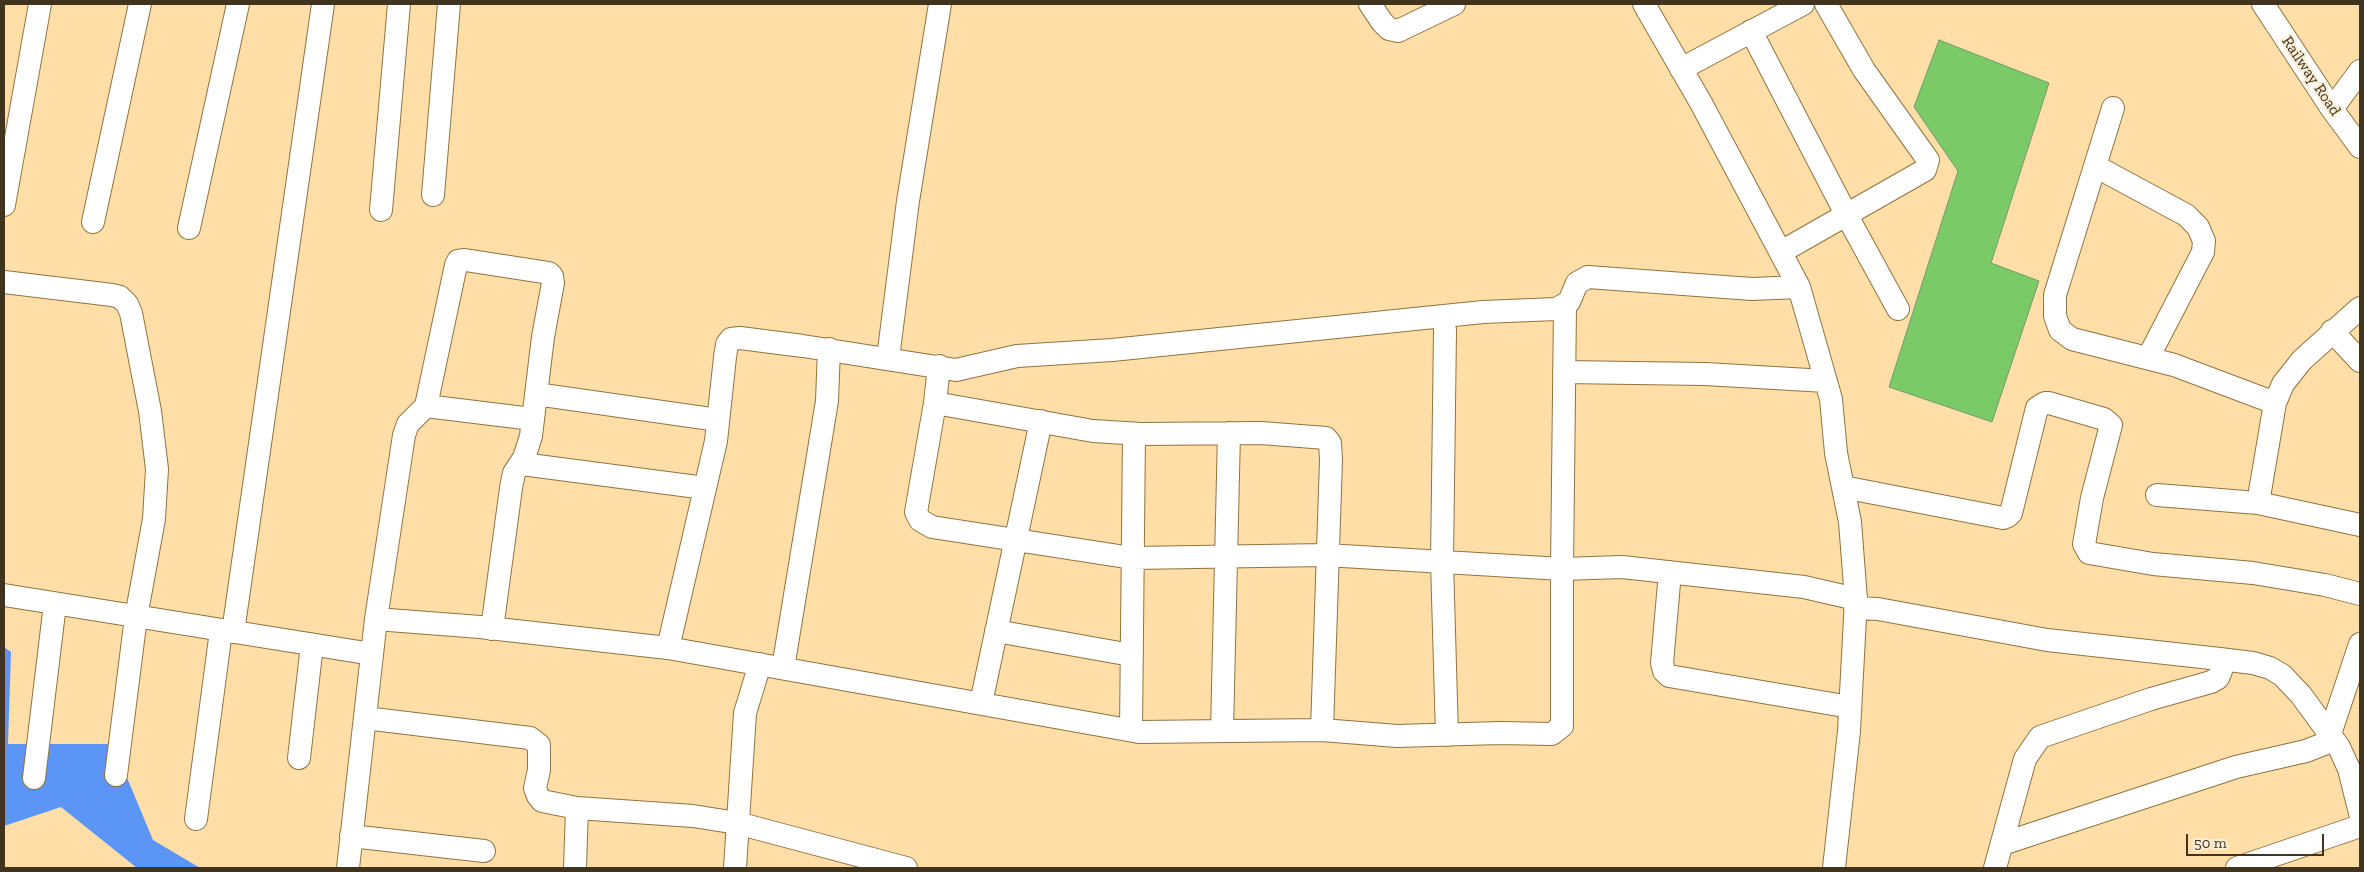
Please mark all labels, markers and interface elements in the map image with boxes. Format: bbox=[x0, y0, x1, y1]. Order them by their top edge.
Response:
street label: Railway Road bbox=[2277, 32, 2345, 120]
scale bar bbox=[2189, 824, 2326, 856]
text: 50 m bbox=[2194, 834, 2227, 852]

